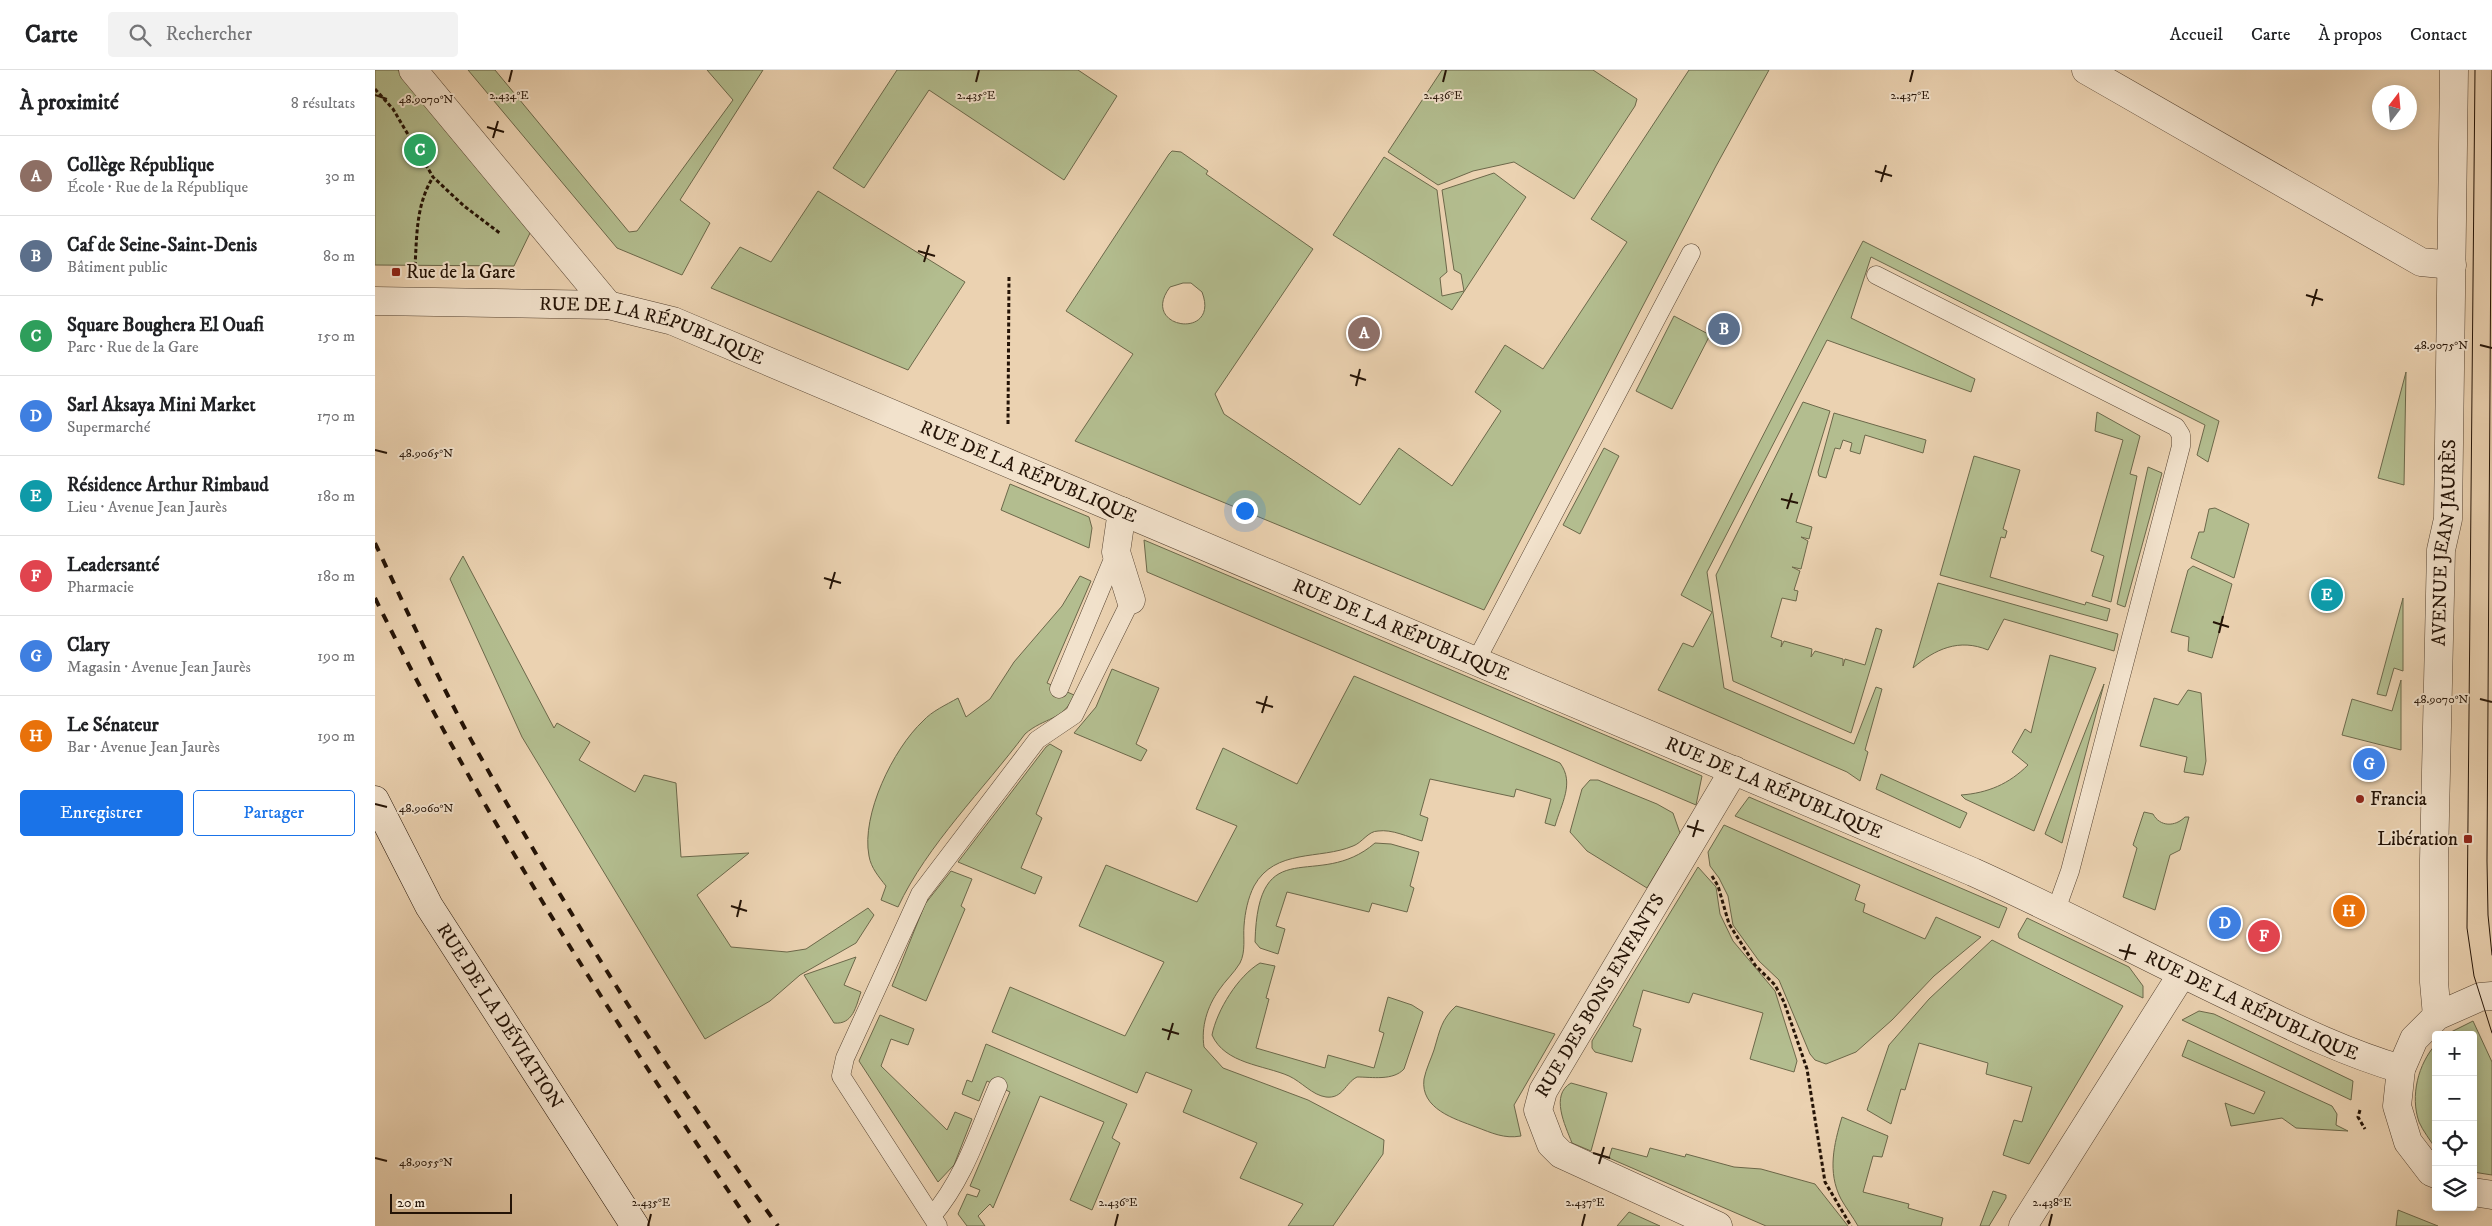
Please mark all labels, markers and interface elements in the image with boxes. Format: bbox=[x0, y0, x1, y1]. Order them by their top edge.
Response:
search box bbox=[108, 12, 458, 57]
text: Carte bbox=[25, 20, 78, 50]
icon: search bbox=[126, 21, 154, 49]
text: Rechercher bbox=[166, 23, 252, 46]
text: Accueil bbox=[2170, 24, 2223, 46]
text: Carte bbox=[2251, 24, 2290, 46]
text: À propos bbox=[2318, 24, 2382, 46]
text: Contact bbox=[2410, 24, 2467, 46]
north arrow bbox=[2372, 85, 2417, 130]
text: 2.434°E bbox=[489, 88, 529, 103]
text: 2.435°E bbox=[957, 88, 996, 103]
text: 2.436°E bbox=[1423, 88, 1463, 103]
text: 2.437°E bbox=[1890, 88, 1930, 103]
text: À proximité bbox=[20, 90, 119, 116]
text: 48.9070°N bbox=[399, 92, 453, 107]
text: 8 résultats bbox=[291, 93, 355, 113]
pin: C bbox=[404, 131, 436, 169]
text: Collège République bbox=[67, 154, 214, 177]
text: A bbox=[31, 166, 41, 186]
text: 30 m bbox=[325, 166, 355, 186]
text: École · Rue de la République bbox=[67, 177, 248, 197]
text: Caf de Seine-Saint-Denis bbox=[67, 234, 257, 257]
text: B bbox=[31, 246, 41, 266]
text: 80 m bbox=[323, 246, 355, 266]
text: Bâtiment public bbox=[67, 257, 168, 277]
place label: Rue de la Gare bbox=[406, 261, 515, 284]
marker: Rue de la Gare bbox=[390, 266, 402, 278]
street label: RUE DE LA RÉPUBLIQUE bbox=[539, 292, 768, 370]
pin: B bbox=[1708, 310, 1740, 348]
text: Square Boughera El Ouafi bbox=[67, 314, 264, 337]
pin: A bbox=[1348, 314, 1380, 352]
text: C bbox=[31, 326, 41, 346]
text: 150 m bbox=[317, 326, 355, 346]
text: Parc · Rue de la Gare bbox=[67, 337, 199, 357]
text: 48.9075°N bbox=[2414, 338, 2468, 353]
text: Sarl Aksaya Mini Market bbox=[67, 394, 256, 417]
text: D bbox=[30, 406, 42, 426]
text: 170 m bbox=[317, 406, 355, 426]
street label: RUE DE LA RÉPUBLIQUE bbox=[916, 415, 1140, 528]
text: Supermarché bbox=[67, 417, 150, 437]
street label: AVENUE JEAN JAURÈS bbox=[2427, 439, 2461, 646]
text: 48.9065°N bbox=[399, 446, 453, 461]
text: Résidence Arthur Rimbaud bbox=[67, 474, 269, 497]
text: E bbox=[30, 486, 42, 506]
text: 180 m bbox=[317, 486, 355, 506]
text: Lieu · Avenue Jean Jaurès bbox=[67, 497, 227, 517]
your location bbox=[1232, 498, 1258, 524]
text: Leadersanté bbox=[67, 554, 159, 577]
text: F bbox=[31, 566, 41, 586]
text: 180 m bbox=[317, 566, 355, 586]
street label: RUE DE LA RÉPUBLIQUE bbox=[1289, 574, 1513, 686]
pin: E bbox=[2311, 576, 2343, 614]
text: Pharmacie bbox=[67, 577, 134, 597]
text: Clary bbox=[67, 634, 110, 657]
text: G bbox=[30, 646, 42, 666]
text: 190 m bbox=[317, 646, 355, 666]
text: Magasin · Avenue Jean Jaurès bbox=[67, 657, 251, 677]
text: 48.9070°N bbox=[2414, 692, 2468, 707]
text: Le Sénateur bbox=[67, 714, 159, 737]
text: H bbox=[29, 726, 43, 746]
text: 190 m bbox=[317, 726, 355, 746]
street label: RUE DE LA RÉPUBLIQUE bbox=[1662, 732, 1886, 844]
text: Bar · Avenue Jean Jaurès bbox=[67, 737, 220, 757]
pin: G bbox=[2353, 745, 2385, 783]
place label: Francia bbox=[2370, 788, 2427, 811]
button: Enregistrer bbox=[20, 790, 183, 836]
button: Partager bbox=[193, 790, 355, 836]
marker: Francia bbox=[2354, 793, 2366, 805]
text: 48.9060°N bbox=[399, 801, 453, 816]
place label: Libération bbox=[2377, 828, 2458, 851]
marker: Libération bbox=[2462, 833, 2474, 845]
street label: RUE DES BONS ENFANTS bbox=[1530, 889, 1669, 1102]
pin: H bbox=[2333, 892, 2365, 930]
pin: D bbox=[2209, 904, 2241, 942]
pin: F bbox=[2248, 917, 2280, 955]
street label: RUE DE LA DÉVIATION bbox=[432, 919, 568, 1113]
street label: RUE DE LA RÉPUBLIQUE bbox=[2141, 945, 2362, 1065]
map controls bbox=[2432, 1031, 2477, 1211]
button: + bbox=[2432, 1031, 2477, 1076]
button: − bbox=[2432, 1076, 2477, 1121]
button: locate bbox=[2432, 1121, 2477, 1166]
text: 48.9055°N bbox=[399, 1155, 453, 1170]
button: layers bbox=[2432, 1166, 2477, 1211]
scale bar bbox=[390, 1191, 513, 1214]
text: 20 m bbox=[397, 1194, 425, 1212]
text: 2.435°E bbox=[632, 1195, 671, 1210]
text: 2.436°E bbox=[1098, 1195, 1138, 1210]
text: 2.437°E bbox=[1565, 1195, 1605, 1210]
text: 2.438°E bbox=[2033, 1195, 2072, 1210]

